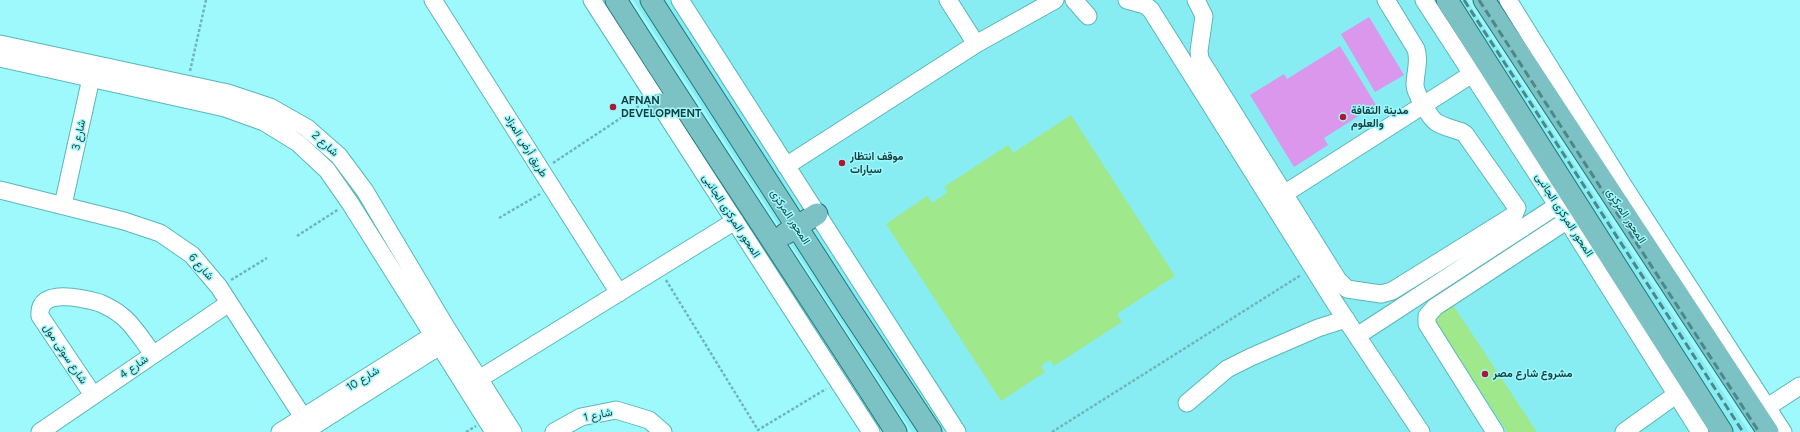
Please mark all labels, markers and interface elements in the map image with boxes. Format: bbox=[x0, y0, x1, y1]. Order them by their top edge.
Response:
place label: AFNAN DEVELOPMENT bbox=[621, 94, 701, 120]
marker: AFNAN DEVELOPMENT bbox=[608, 102, 618, 112]
place label: مدينة الثقافة والعلوم bbox=[1351, 104, 1408, 130]
street label: طريق أرض المزاد bbox=[502, 112, 550, 180]
marker: مدينة الثقافة والعلوم bbox=[1338, 112, 1348, 122]
street label: شارع 3 bbox=[69, 119, 89, 151]
street label: شارع 2 bbox=[309, 129, 341, 159]
place label: موقف انتظار سيارات bbox=[850, 150, 903, 176]
marker: موقف انتظار سيارات bbox=[837, 158, 847, 168]
street label: المحور المركزى الجانبى bbox=[1532, 171, 1596, 259]
street label: المحور المركزى الجانبى bbox=[699, 172, 763, 260]
street label: المحور المركزى bbox=[1603, 186, 1649, 246]
street label: المحور المركزى bbox=[767, 187, 813, 247]
street label: شارع 6 bbox=[186, 251, 216, 283]
street label: شارع سوتى مول bbox=[40, 322, 90, 386]
street label: شارع 4 bbox=[117, 353, 151, 381]
street label: شارع 10 bbox=[344, 364, 382, 394]
place label: مشروع شارع مصر bbox=[1493, 367, 1572, 381]
marker: مشروع شارع مصر bbox=[1480, 369, 1490, 379]
street label: شارع 1 bbox=[582, 405, 614, 425]

